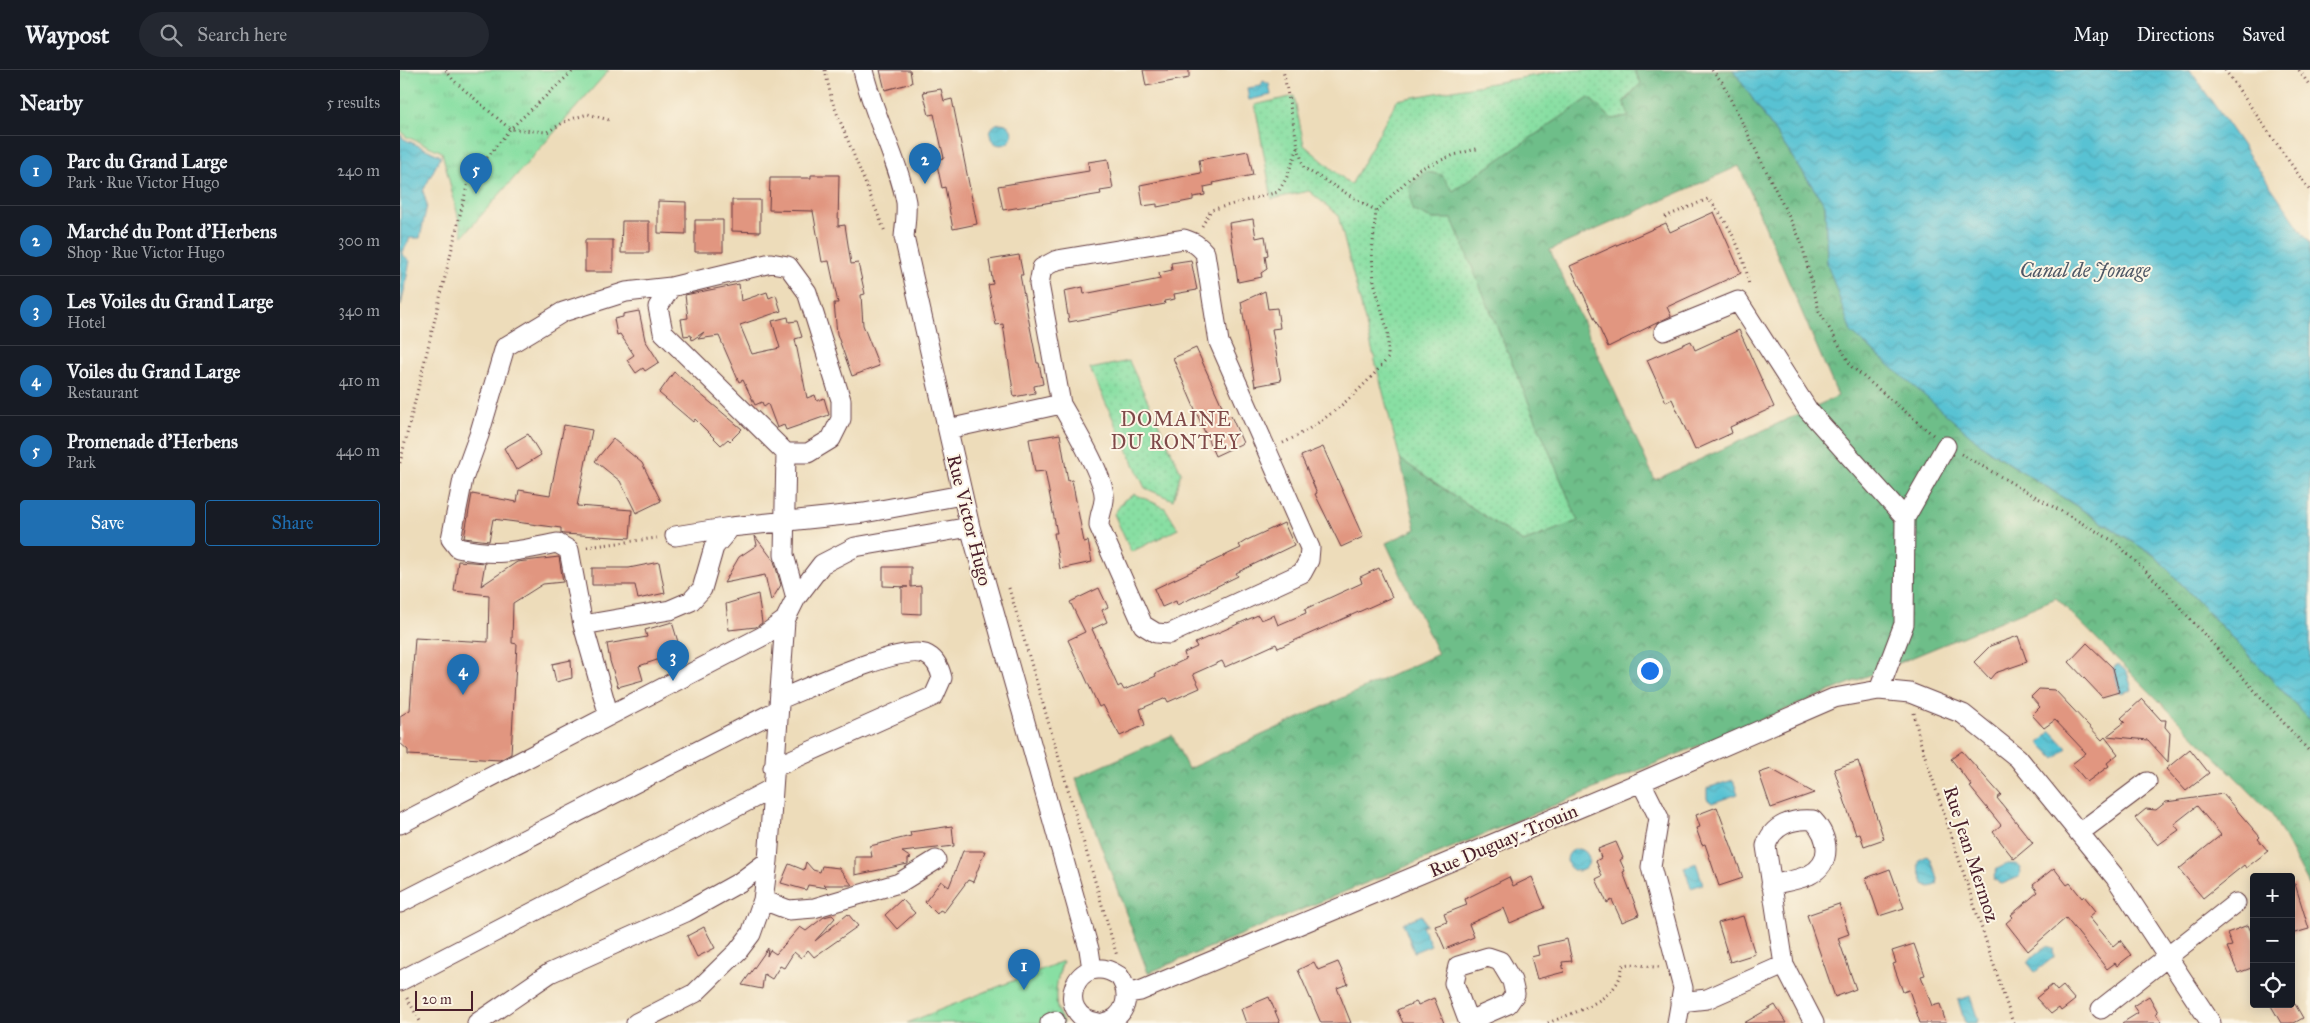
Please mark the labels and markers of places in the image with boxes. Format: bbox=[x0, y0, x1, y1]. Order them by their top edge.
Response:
pin: 2 bbox=[909, 143, 941, 184]
pin: 5 bbox=[460, 153, 492, 194]
pin: 3 bbox=[657, 640, 689, 681]
pin: 4 bbox=[447, 654, 479, 695]
pin: 1 bbox=[1008, 949, 1040, 990]

